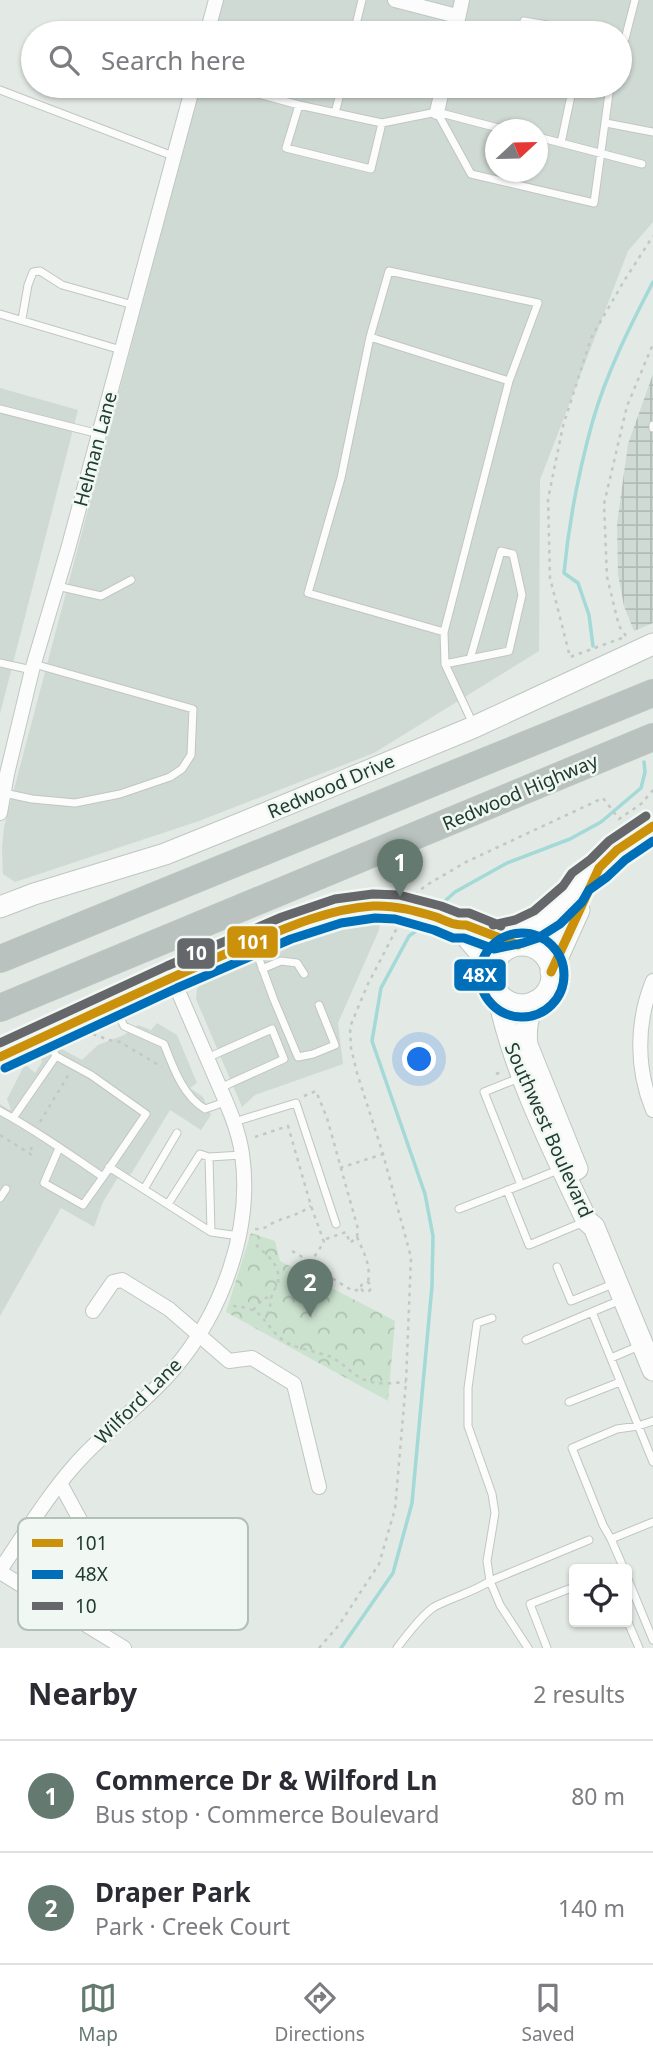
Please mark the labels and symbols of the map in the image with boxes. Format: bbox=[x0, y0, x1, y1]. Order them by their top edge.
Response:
north arrow bbox=[485, 119, 548, 182]
street label: Helman Lane bbox=[67, 389, 123, 509]
street label: Redwood Highway bbox=[438, 747, 602, 836]
street label: Redwood Drive bbox=[263, 748, 399, 824]
pin: 1 bbox=[377, 839, 423, 897]
line badge: 101 bbox=[226, 925, 279, 959]
text: 101 bbox=[237, 929, 269, 955]
line badge: 10 bbox=[176, 937, 216, 970]
text: 10 bbox=[185, 940, 207, 966]
line badge: 48X bbox=[453, 958, 507, 992]
text: 48X bbox=[463, 962, 498, 988]
street label: Southwest Boulevard bbox=[499, 1038, 599, 1222]
your location bbox=[402, 1042, 436, 1076]
pin: 2 bbox=[287, 1259, 333, 1317]
street label: Wilford Lane bbox=[89, 1352, 187, 1450]
legend bbox=[18, 1518, 248, 1630]
text: 101 bbox=[75, 1530, 108, 1556]
text: 48X bbox=[75, 1561, 109, 1587]
text: 10 bbox=[75, 1593, 97, 1619]

